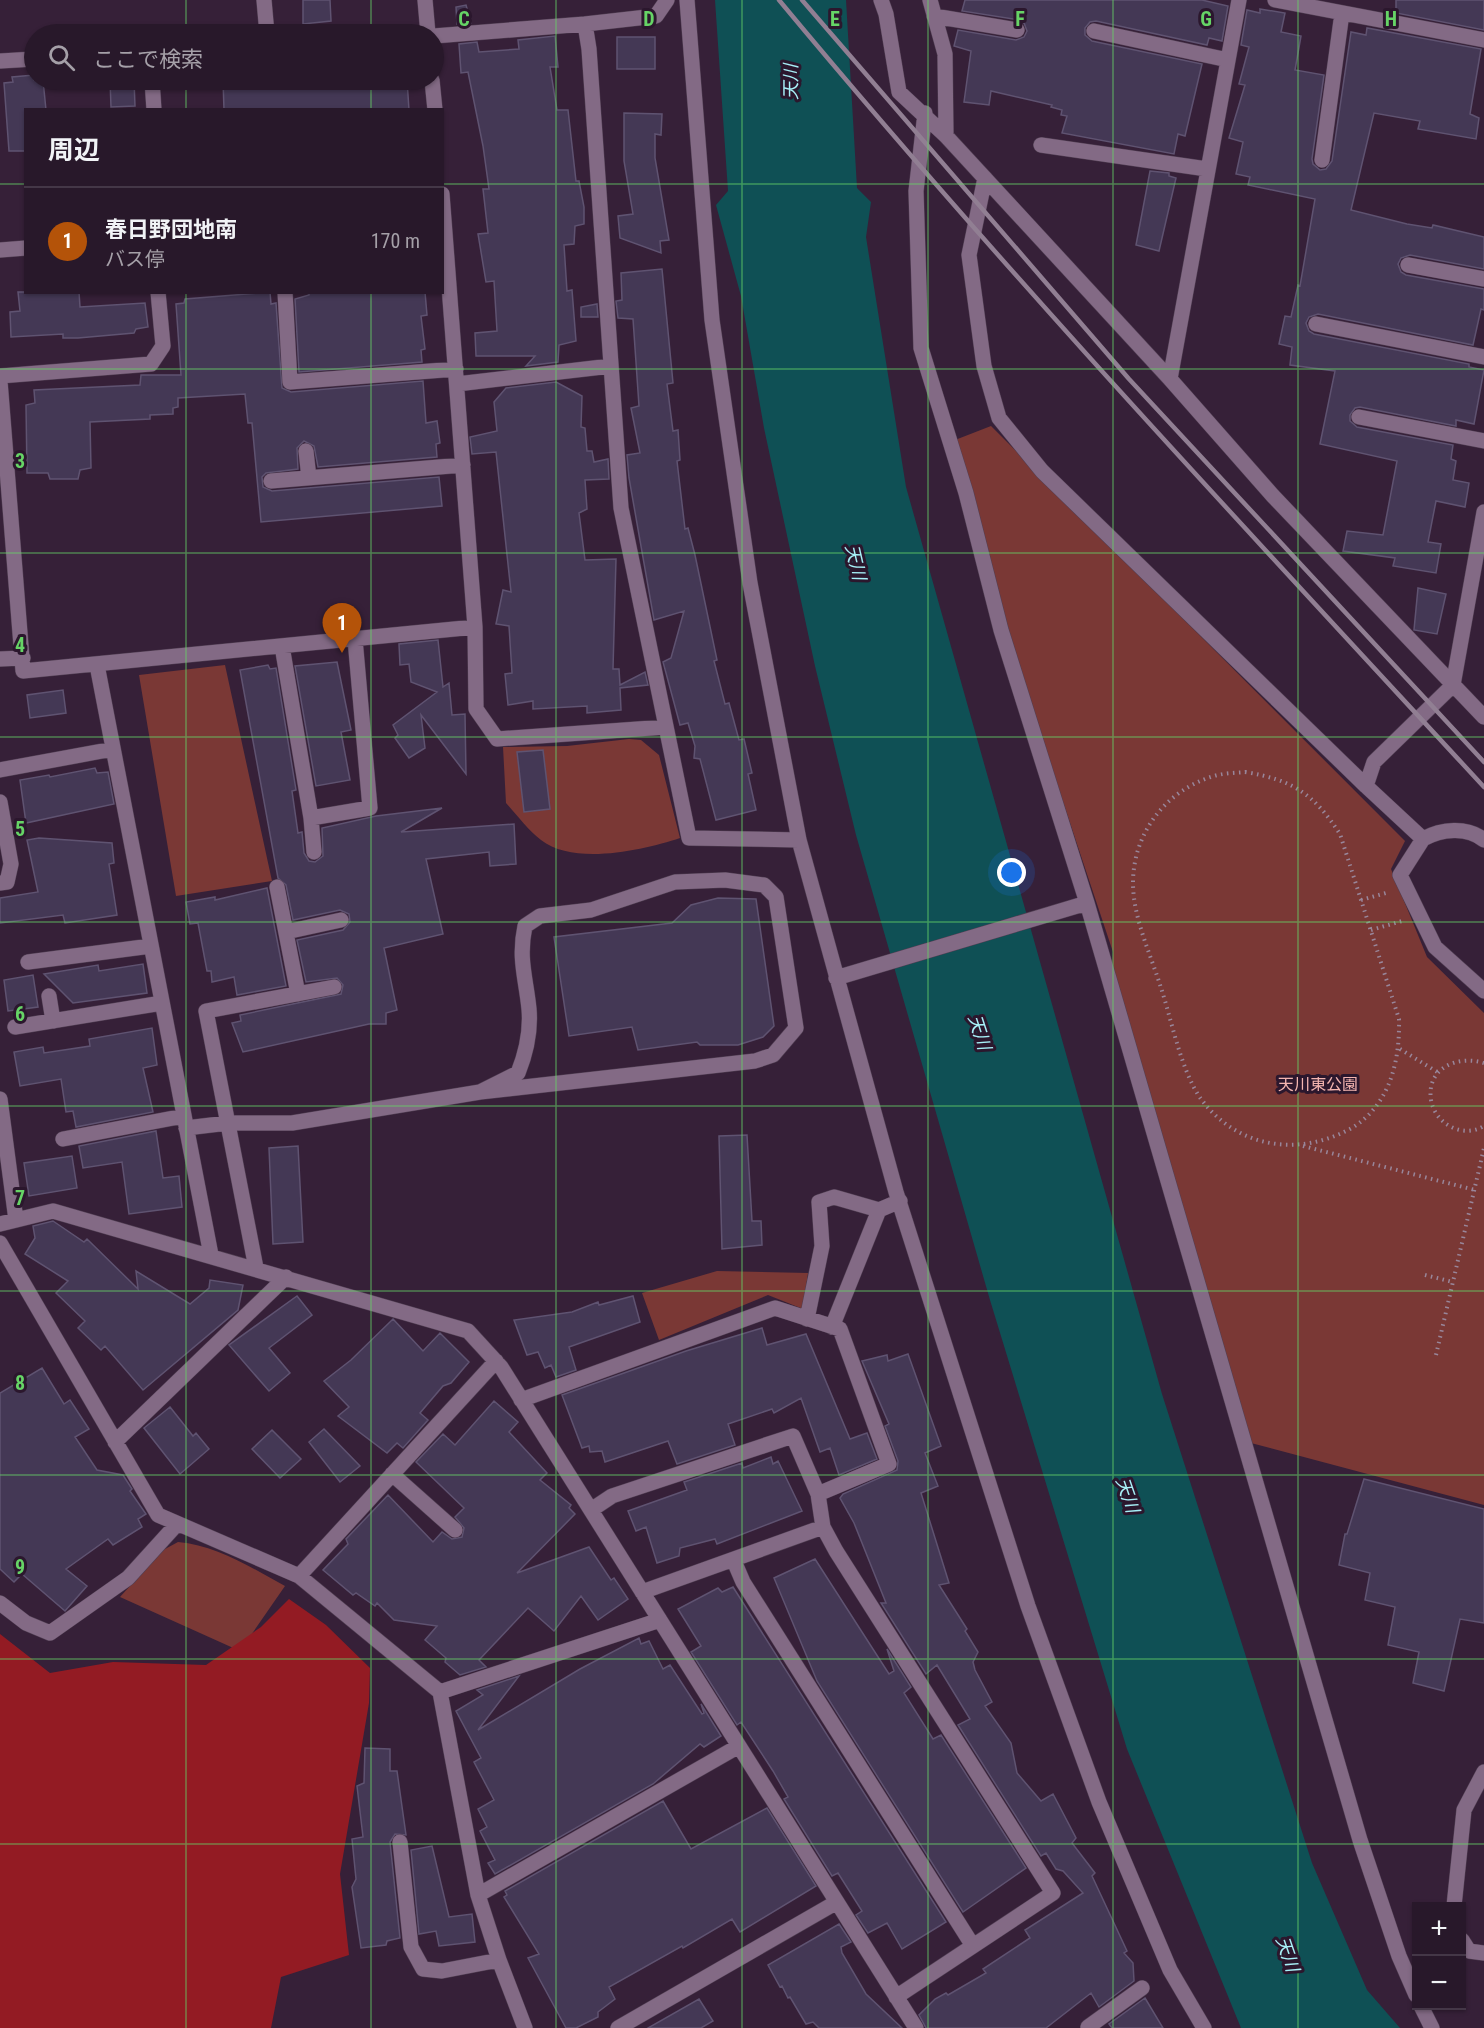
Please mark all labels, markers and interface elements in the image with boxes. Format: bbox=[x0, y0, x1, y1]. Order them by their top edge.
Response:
text: C bbox=[458, 7, 470, 31]
text: D bbox=[643, 7, 655, 31]
text: E bbox=[830, 7, 840, 31]
text: F bbox=[1015, 7, 1025, 31]
text: G bbox=[1200, 7, 1212, 31]
text: H bbox=[1385, 7, 1397, 31]
search box bbox=[24, 24, 444, 90]
icon: search bbox=[45, 41, 78, 74]
text: ここで検索 bbox=[93, 47, 203, 72]
water label: 天川 bbox=[780, 62, 801, 100]
text: 周辺 bbox=[48, 135, 100, 165]
text: 春日野団地南 bbox=[105, 217, 237, 242]
text: 1 bbox=[62, 229, 73, 253]
text: 170 m bbox=[371, 229, 420, 253]
text: バス停 bbox=[105, 247, 165, 271]
text: 3 bbox=[15, 449, 25, 473]
water label: 天川 bbox=[842, 542, 871, 584]
pin: 1 bbox=[322, 604, 362, 653]
text: 4 bbox=[15, 633, 25, 657]
text: 5 bbox=[15, 817, 25, 841]
your location bbox=[997, 858, 1026, 887]
text: 6 bbox=[15, 1002, 25, 1026]
water label: 天川 bbox=[964, 1012, 996, 1054]
park label: 天川東公園 bbox=[1278, 1075, 1358, 1094]
text: 7 bbox=[15, 1186, 25, 1210]
text: 8 bbox=[15, 1371, 25, 1395]
water label: 天川 bbox=[1112, 1475, 1144, 1517]
text: 9 bbox=[15, 1555, 25, 1579]
map controls bbox=[1412, 1902, 1466, 2010]
button: + bbox=[1412, 1902, 1466, 1956]
water label: 天川 bbox=[1272, 1934, 1304, 1976]
button: − bbox=[1412, 1956, 1466, 2010]

